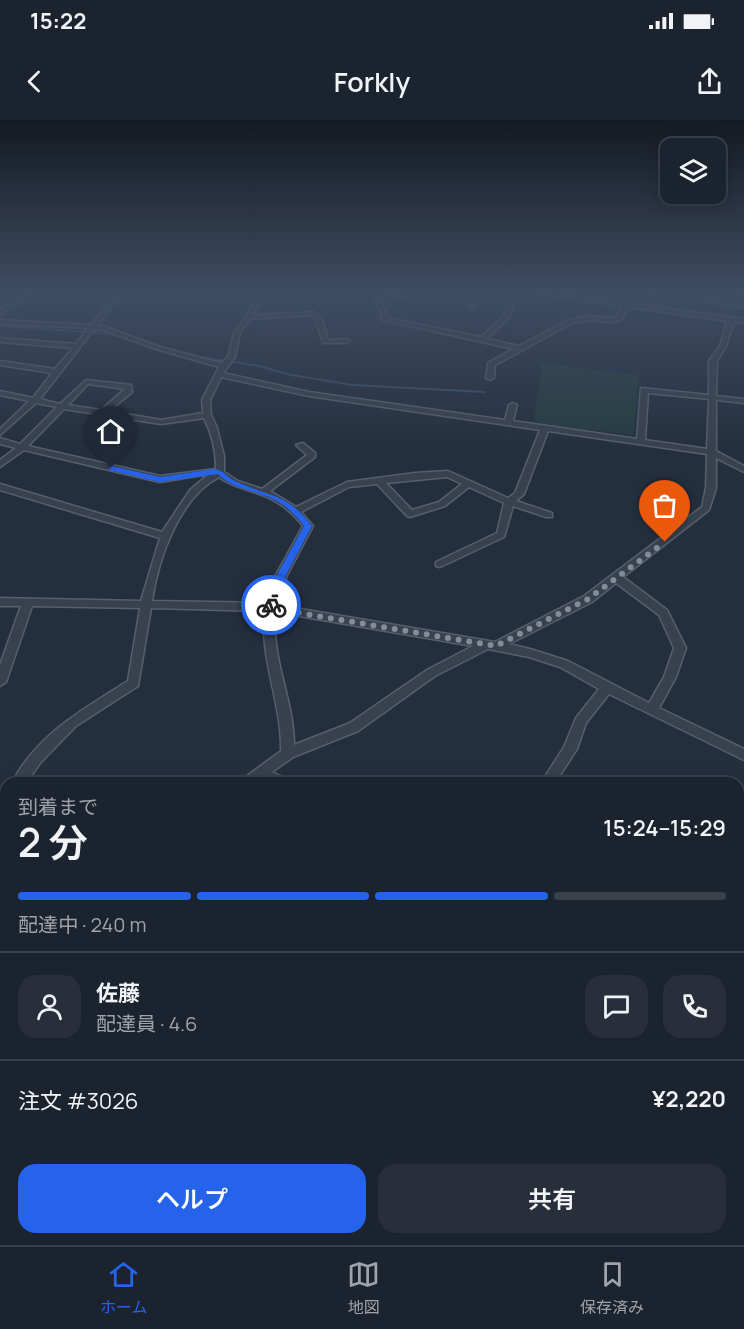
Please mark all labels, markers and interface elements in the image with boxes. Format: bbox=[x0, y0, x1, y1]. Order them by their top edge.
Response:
text: 15:22 bbox=[30, 6, 86, 36]
text: Forkly bbox=[334, 63, 410, 100]
icon: back bbox=[18, 65, 51, 98]
icon: share bbox=[693, 65, 726, 98]
map controls bbox=[660, 138, 726, 204]
button: layers bbox=[660, 138, 726, 204]
pin bbox=[85, 406, 136, 468]
icon: home bbox=[94, 415, 127, 448]
pin bbox=[639, 480, 690, 542]
icon: bag bbox=[648, 489, 681, 522]
courier bbox=[241, 575, 301, 635]
icon: bike bbox=[255, 589, 288, 622]
text: 到着まで bbox=[18, 793, 98, 820]
text: 15:24–15:29 bbox=[603, 813, 726, 843]
text: 2 分 bbox=[18, 815, 88, 869]
text: 配達中 · 240 m bbox=[18, 911, 146, 938]
button: person bbox=[18, 975, 81, 1038]
button: chat bbox=[585, 975, 648, 1038]
button: phone bbox=[663, 975, 726, 1038]
text: 佐藤 bbox=[96, 978, 140, 1008]
text: 配達員 · 4.6 bbox=[96, 1010, 197, 1037]
text: ¥2,220 bbox=[652, 1084, 726, 1114]
text: 注文 #3026 bbox=[18, 1086, 138, 1116]
button: ヘルプ bbox=[18, 1164, 366, 1233]
button: 共有 bbox=[378, 1164, 726, 1233]
tab: ホーム bbox=[100, 1258, 147, 1318]
tab: 地図 bbox=[347, 1258, 380, 1318]
tab: 保存済み bbox=[580, 1258, 644, 1318]

